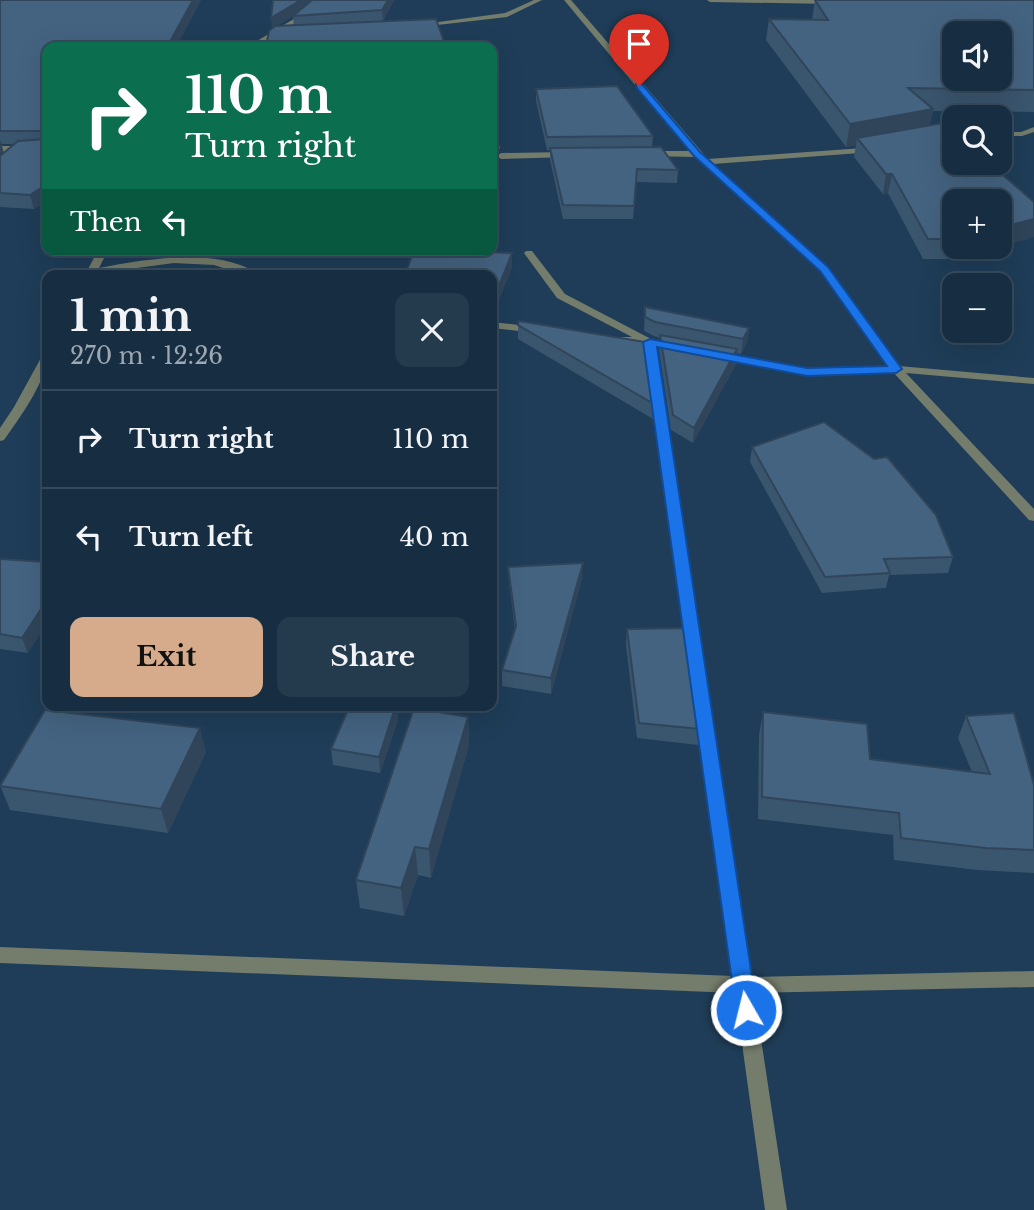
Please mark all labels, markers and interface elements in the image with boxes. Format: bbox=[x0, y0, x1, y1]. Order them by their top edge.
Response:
pin bbox=[609, 14, 669, 86]
map controls bbox=[942, 21, 1012, 343]
button: sound bbox=[942, 21, 1012, 91]
icon: arrive bbox=[620, 25, 658, 63]
text: 110 m bbox=[185, 65, 332, 126]
icon: right bbox=[70, 70, 161, 161]
button: search bbox=[942, 105, 1012, 175]
text: Turn right bbox=[185, 126, 356, 166]
button: + bbox=[942, 189, 1012, 259]
icon: left bbox=[156, 203, 194, 241]
text: Then bbox=[70, 206, 142, 238]
button: − bbox=[942, 273, 1012, 343]
text: 1 min bbox=[70, 290, 192, 342]
button: close bbox=[395, 293, 469, 367]
text: 270 m · 12:26 bbox=[70, 342, 223, 370]
icon: right bbox=[70, 420, 108, 458]
text: Turn right bbox=[129, 423, 274, 455]
text: 110 m bbox=[392, 423, 469, 455]
icon: left bbox=[70, 518, 108, 556]
text: Turn left bbox=[129, 521, 253, 553]
text: 40 m bbox=[400, 521, 469, 553]
button: Exit bbox=[70, 617, 263, 697]
button: Share bbox=[277, 617, 469, 697]
position arrow bbox=[709, 973, 783, 1047]

